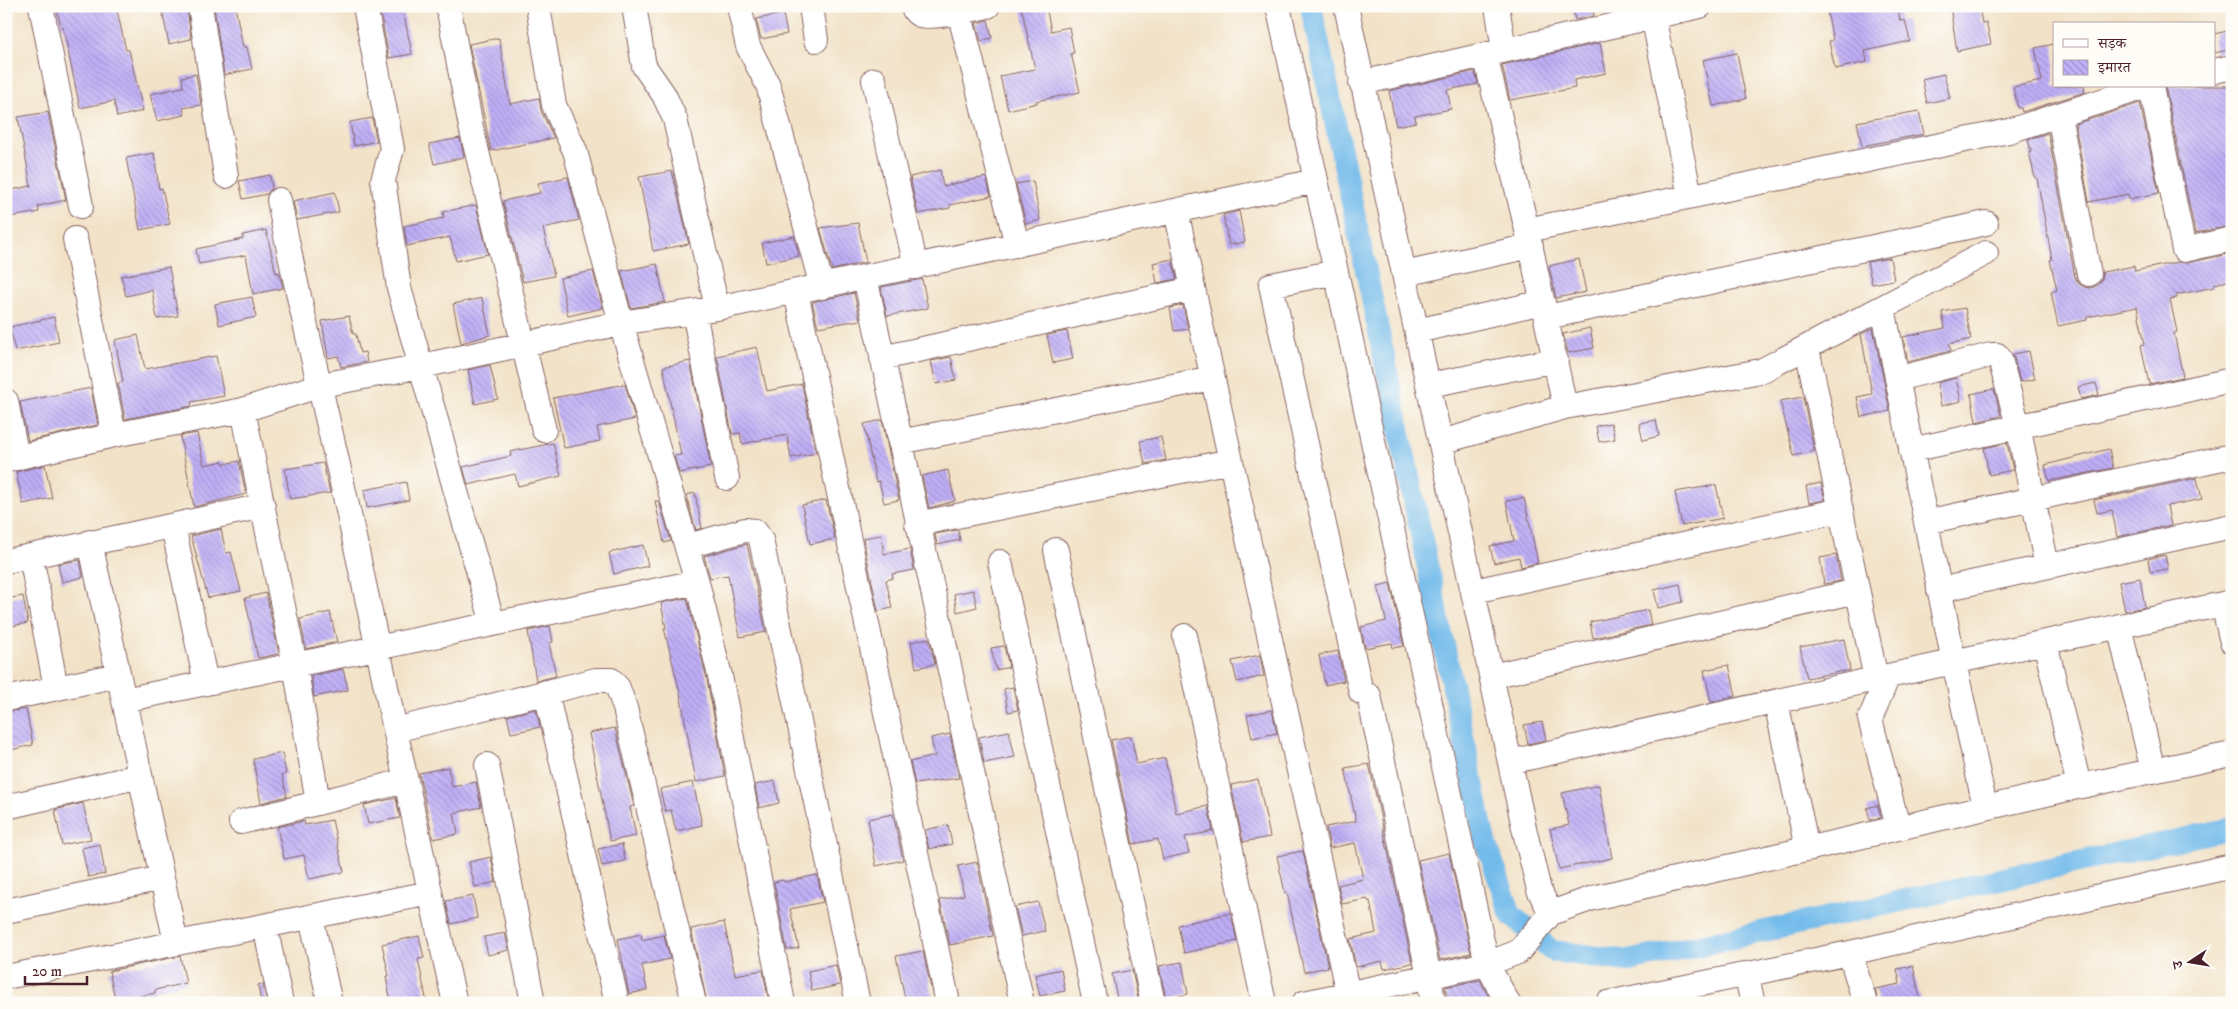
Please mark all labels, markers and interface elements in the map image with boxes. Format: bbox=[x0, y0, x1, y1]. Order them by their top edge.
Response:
legend bbox=[2053, 22, 2216, 88]
text: सड़क bbox=[2097, 34, 2127, 53]
text: इमारत bbox=[2097, 58, 2132, 77]
north arrow bbox=[2166, 936, 2216, 986]
scale bar bbox=[25, 954, 88, 986]
text: उ bbox=[2169, 958, 2188, 971]
text: 20 m bbox=[32, 962, 62, 981]

